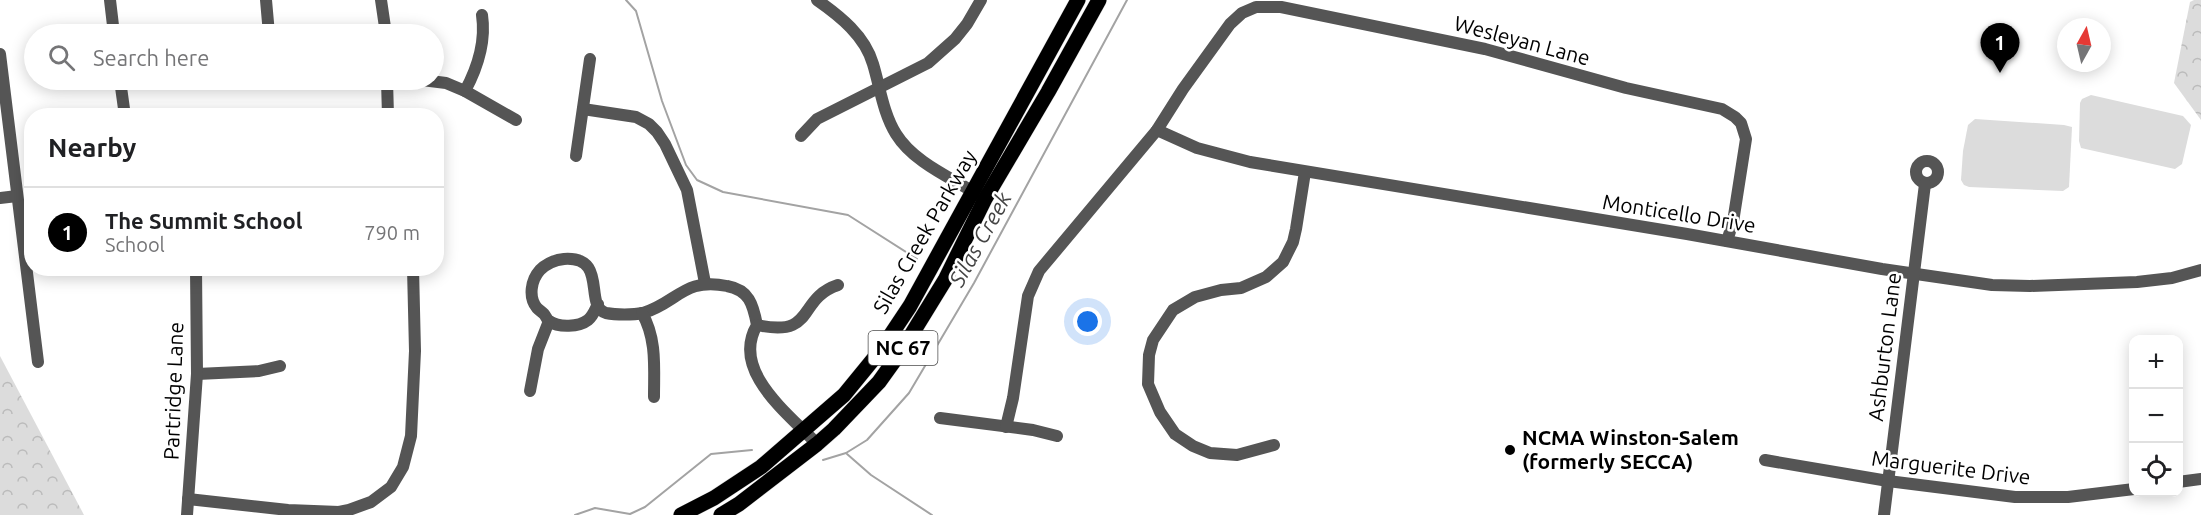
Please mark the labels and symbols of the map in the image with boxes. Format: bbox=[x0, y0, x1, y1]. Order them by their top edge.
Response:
street label: Wesleyan Lane bbox=[1452, 10, 1593, 70]
north arrow bbox=[2057, 18, 2111, 72]
pin: 1 bbox=[1980, 23, 2020, 73]
street label: Silas Creek Parkway bbox=[868, 146, 982, 318]
water label: Silas Creek bbox=[943, 187, 1017, 291]
street label: Monticello Drive bbox=[1601, 189, 1758, 237]
street label: Ashburton Lane bbox=[1863, 271, 1905, 423]
your location bbox=[1073, 307, 1102, 336]
street label: Partridge Lane bbox=[159, 321, 187, 460]
road number: NC 67 bbox=[868, 331, 938, 365]
place label: NCMA Winston-Salem (formerly SECCA) bbox=[1522, 425, 1739, 473]
marker: NCMA Winston-Salem (formerly SECCA) bbox=[1503, 443, 1517, 457]
street label: Marguerite Drive bbox=[1870, 445, 2032, 489]

